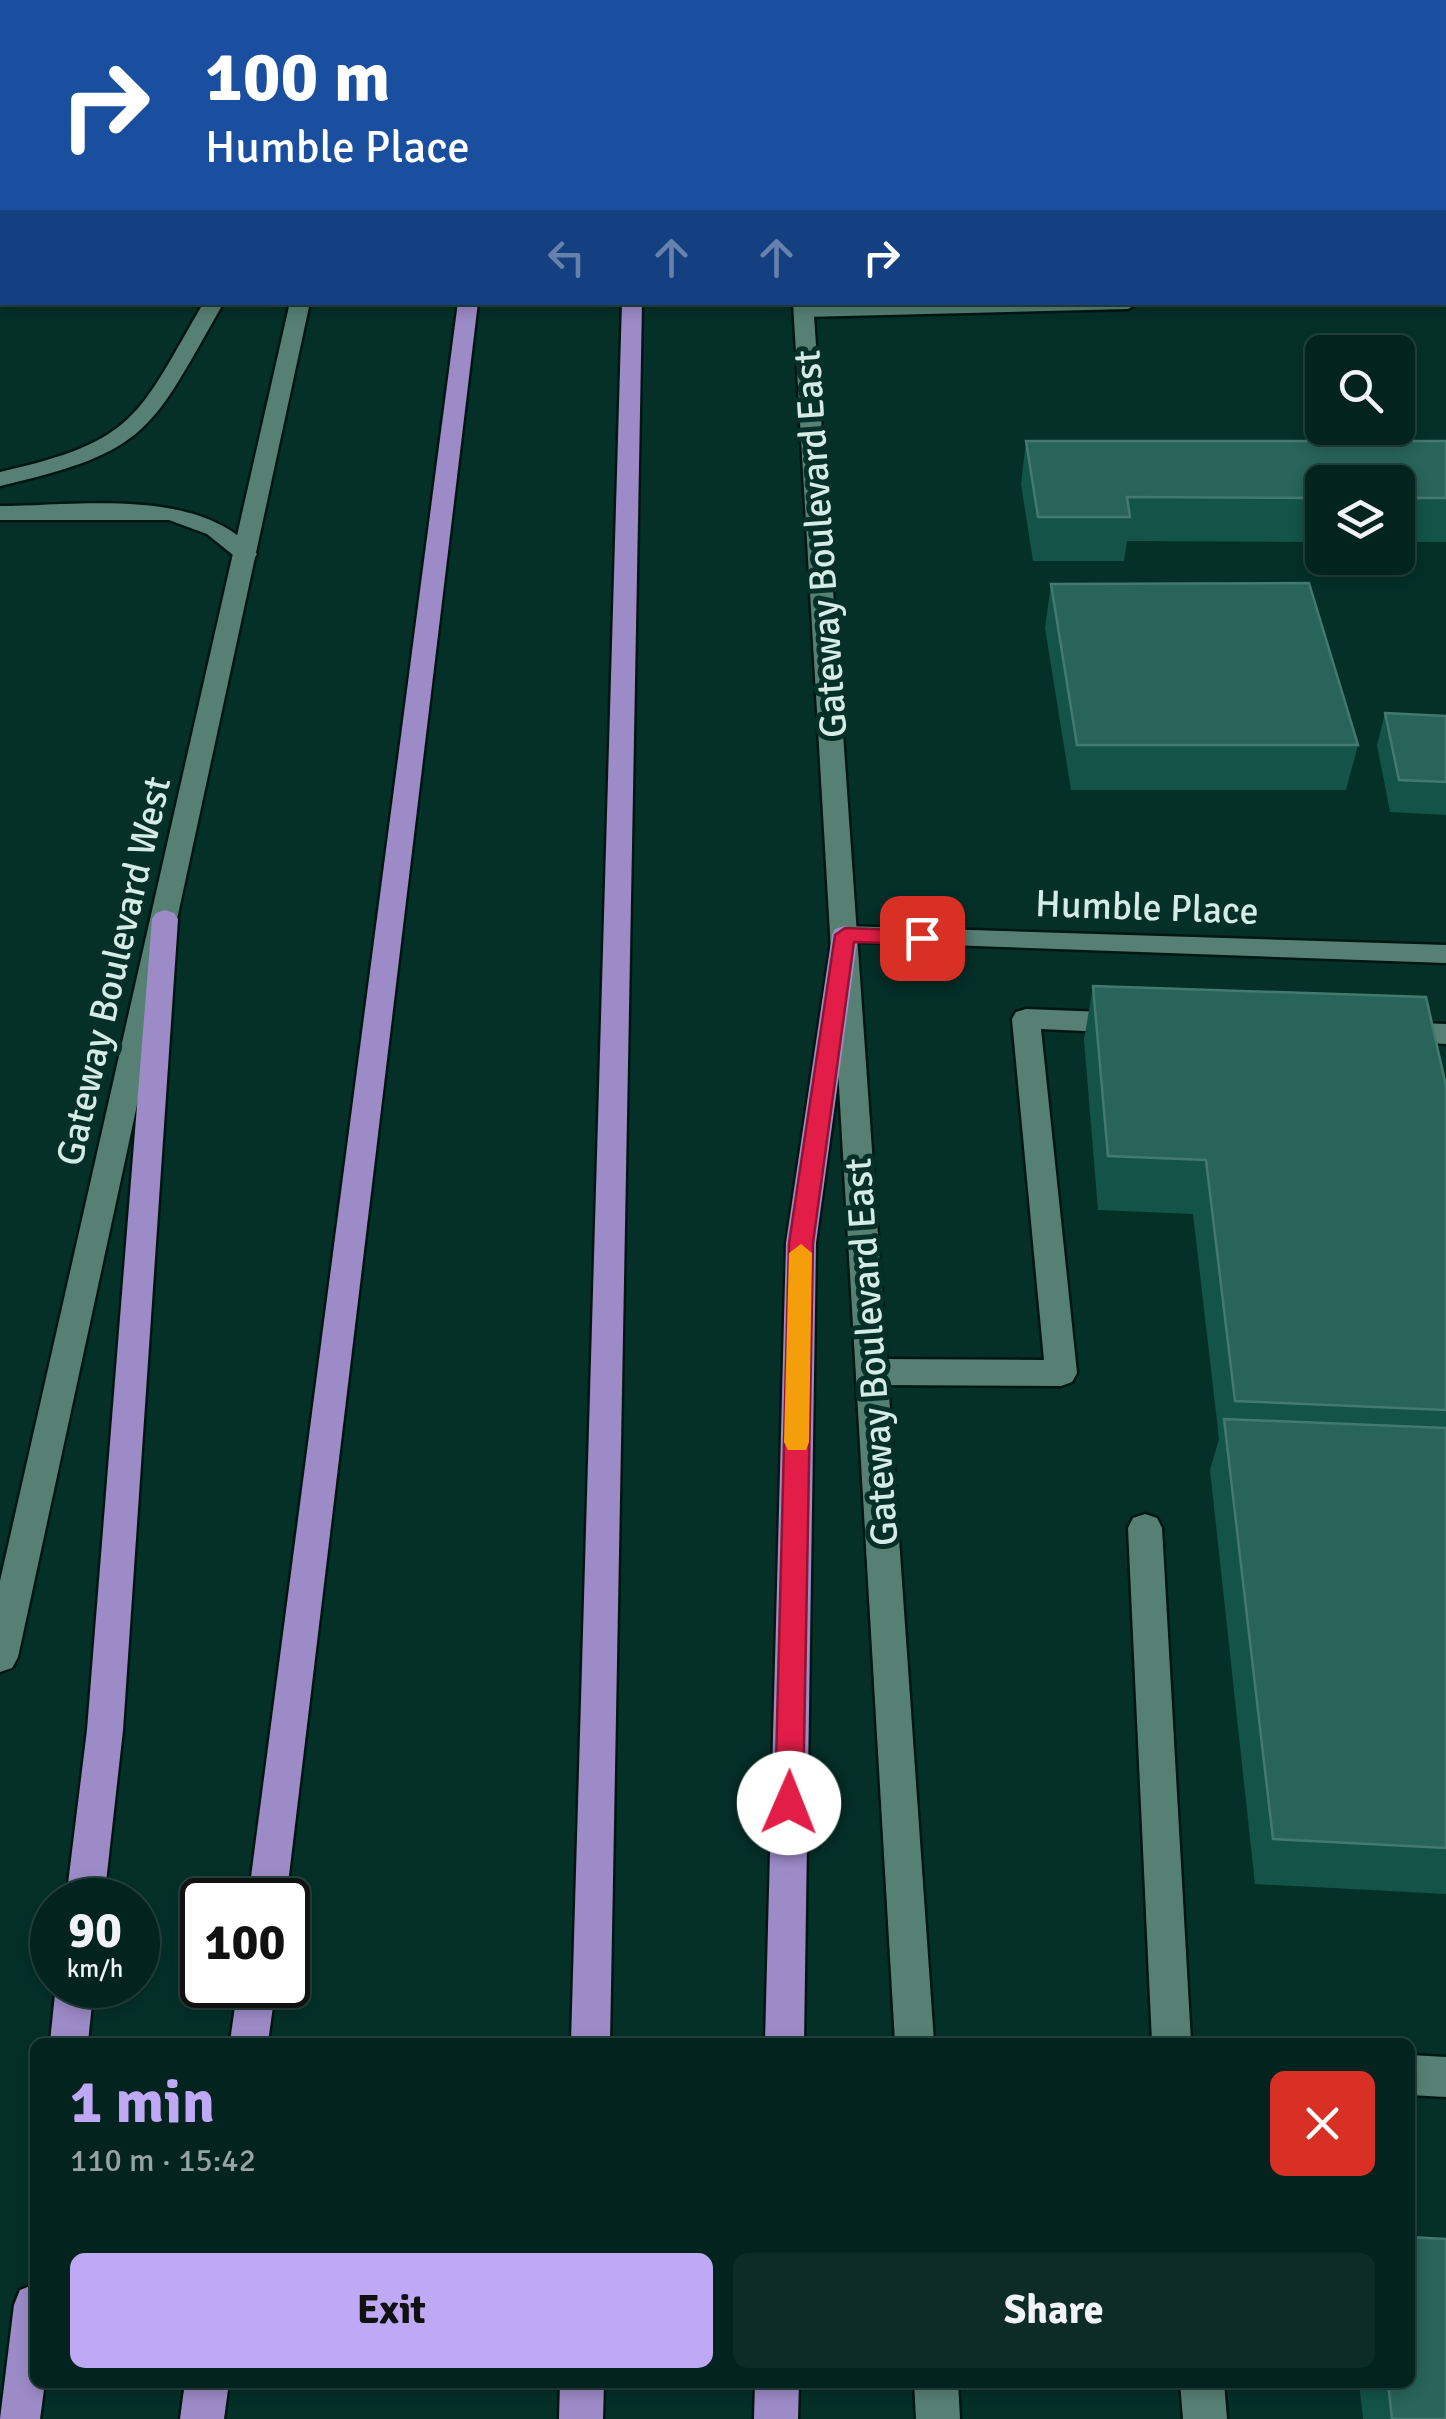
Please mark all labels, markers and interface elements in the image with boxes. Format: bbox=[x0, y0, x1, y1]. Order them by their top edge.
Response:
text: 100 m bbox=[205, 34, 390, 120]
icon: right bbox=[40, 40, 170, 170]
text: Humble Place bbox=[205, 120, 470, 175]
icon: left bbox=[539, 230, 594, 285]
icon: ahead bbox=[644, 230, 699, 285]
icon: ahead bbox=[749, 230, 804, 285]
icon: right bbox=[854, 230, 909, 285]
map controls bbox=[1305, 335, 1415, 575]
button: search bbox=[1305, 335, 1415, 445]
street label: Gateway Boulevard East bbox=[783, 348, 857, 739]
button: layers bbox=[1305, 465, 1415, 575]
street label: Gateway Boulevard West bbox=[46, 772, 181, 1170]
street label: Humble Place bbox=[1034, 880, 1259, 935]
pin bbox=[880, 896, 965, 981]
icon: arrive bbox=[895, 911, 950, 966]
street label: Gateway Boulevard East bbox=[834, 1156, 908, 1547]
position arrow bbox=[737, 1751, 841, 1855]
speed limit sign: 100 bbox=[180, 1878, 310, 2008]
text: 90 bbox=[68, 1900, 122, 1962]
text: km/h bbox=[67, 1953, 123, 1984]
text: 1 min bbox=[70, 2066, 215, 2140]
button: close bbox=[1270, 2071, 1375, 2176]
text: 110 m · 15:42 bbox=[70, 2141, 256, 2180]
button: Exit bbox=[70, 2253, 713, 2368]
button: Share bbox=[733, 2253, 1375, 2368]

